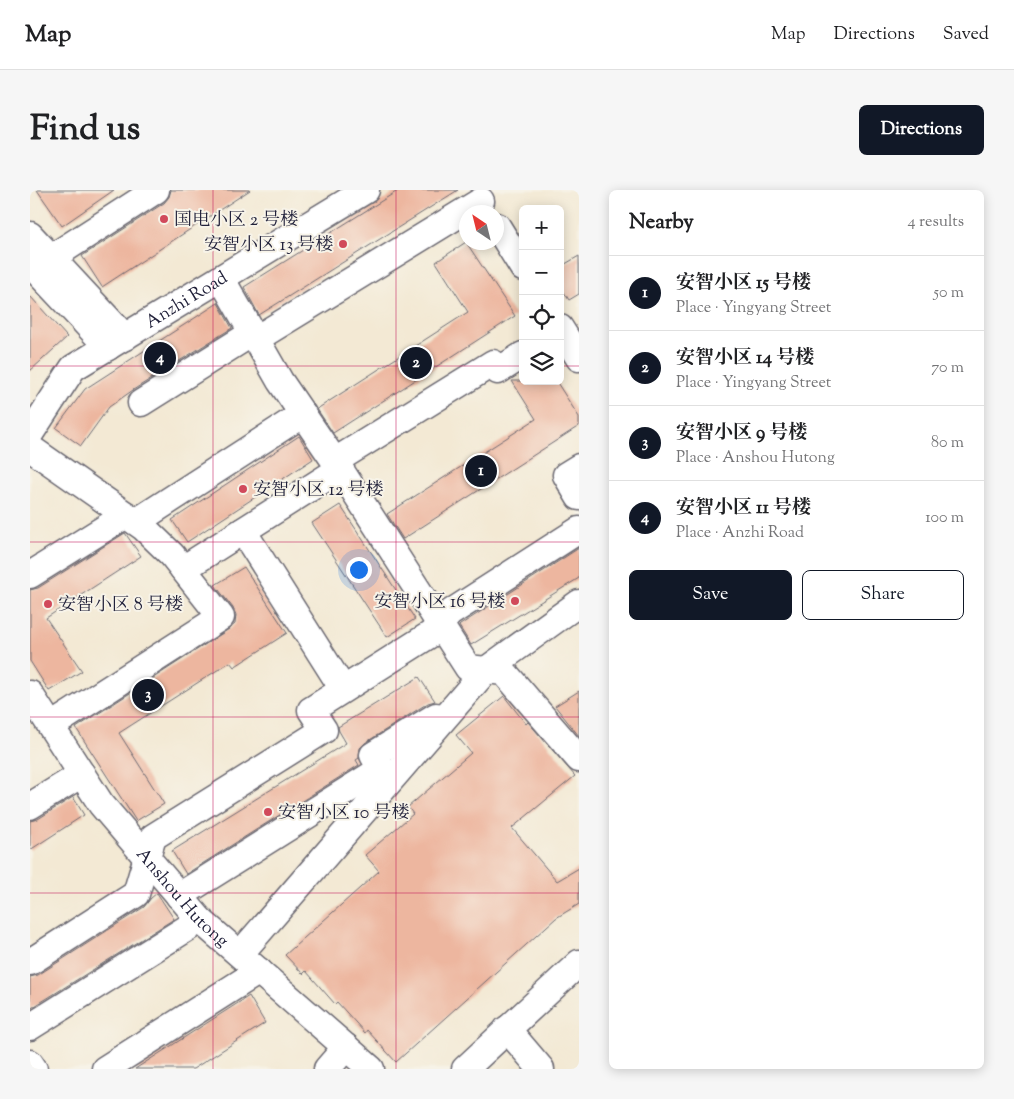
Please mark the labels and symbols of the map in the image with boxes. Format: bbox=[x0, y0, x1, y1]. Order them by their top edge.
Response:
north arrow bbox=[459, 205, 504, 250]
place label: 国电小区 2 号楼 bbox=[174, 208, 298, 234]
marker: 国电小区 2 号楼 bbox=[158, 213, 170, 225]
place label: 安智小区 13 号楼 bbox=[204, 233, 333, 259]
marker: 安智小区 13 号楼 bbox=[337, 238, 349, 250]
street label: Anzhi Road bbox=[141, 266, 233, 336]
pin: 4 bbox=[144, 339, 176, 377]
pin: 2 bbox=[400, 344, 432, 382]
pin: 1 bbox=[465, 452, 497, 490]
place label: 安智小区 12 号楼 bbox=[253, 478, 383, 504]
marker: 安智小区 12 号楼 bbox=[237, 483, 249, 495]
your location bbox=[346, 557, 372, 583]
place label: 安智小区 16 号楼 bbox=[374, 590, 505, 616]
place label: 安智小区 8 号楼 bbox=[58, 593, 183, 619]
marker: 安智小区 16 号楼 bbox=[509, 595, 521, 607]
marker: 安智小区 8 号楼 bbox=[42, 598, 54, 610]
pin: 3 bbox=[132, 676, 164, 714]
place label: 安智小区 10 号楼 bbox=[278, 801, 409, 827]
marker: 安智小区 10 号楼 bbox=[262, 806, 274, 818]
street label: Anshou Hutong bbox=[129, 843, 234, 954]

